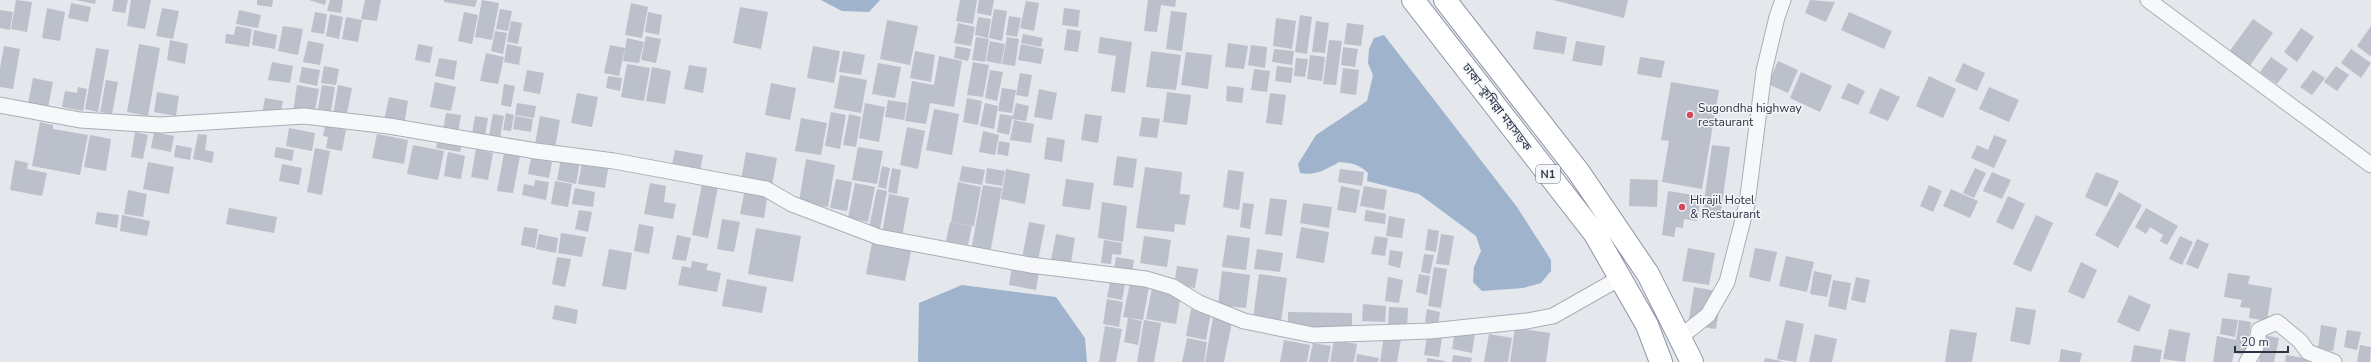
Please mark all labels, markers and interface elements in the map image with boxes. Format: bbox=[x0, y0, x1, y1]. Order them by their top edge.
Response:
street label: ঢাকা–কুমিল্লা মহাসড়ক bbox=[1458, 59, 1535, 154]
place label: Sugondha highway restaurant bbox=[1698, 100, 1803, 130]
marker: Sugondha highway restaurant bbox=[1685, 110, 1695, 120]
road number: N1 bbox=[1536, 165, 1560, 183]
place label: Hirajil Hotel & Restaurant bbox=[1690, 192, 1761, 222]
marker: Hirajil Hotel & Restaurant bbox=[1677, 202, 1687, 212]
scale bar bbox=[2235, 328, 2288, 354]
text: 20 m bbox=[2241, 334, 2269, 350]

